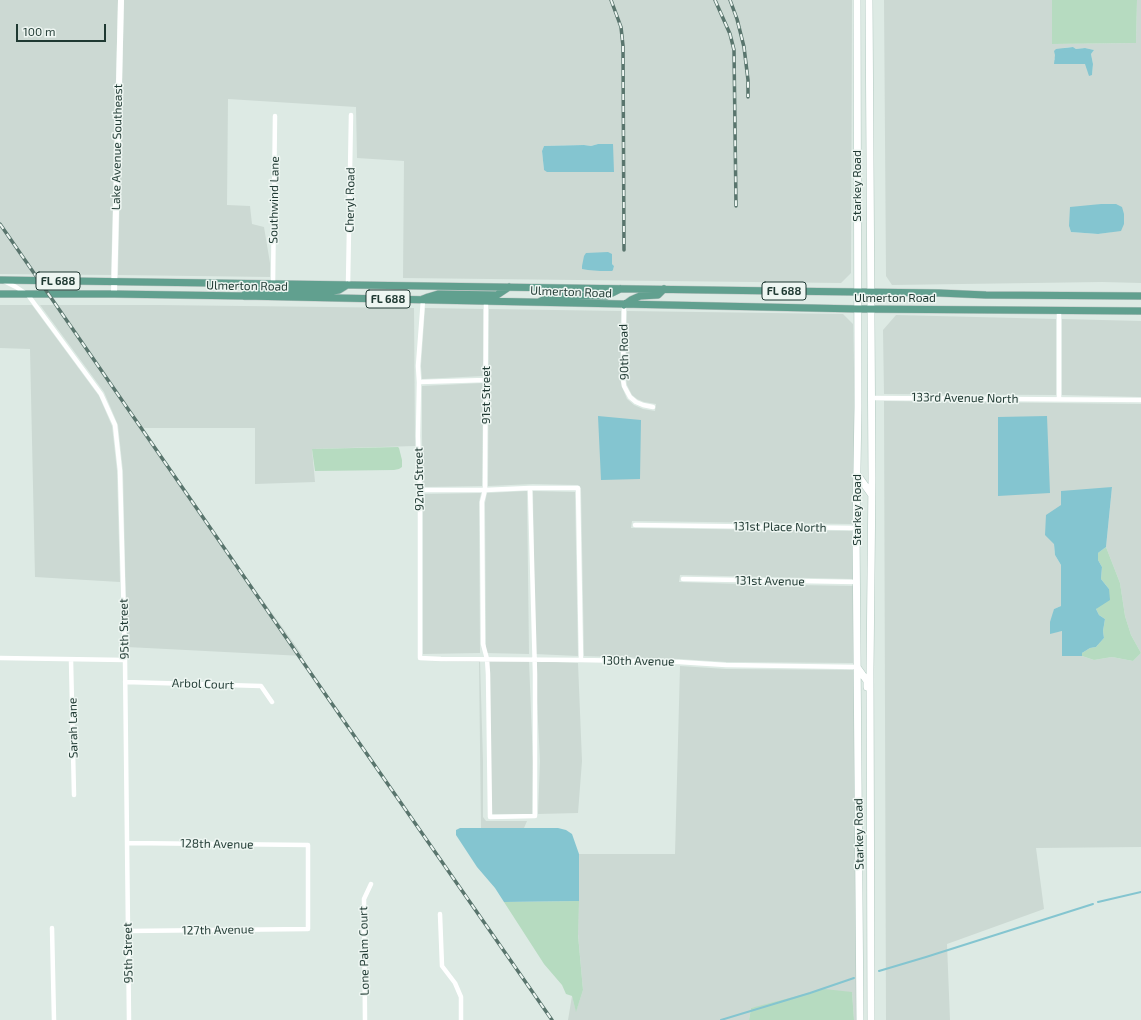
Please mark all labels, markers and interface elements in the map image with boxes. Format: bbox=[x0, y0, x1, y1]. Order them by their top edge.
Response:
scale bar bbox=[18, 16, 108, 42]
text: 100 m bbox=[23, 24, 55, 38]
street label: Lake Avenue Southeast bbox=[109, 84, 125, 210]
street label: Starkey Road bbox=[850, 150, 864, 222]
street label: Southwind Lane bbox=[266, 156, 282, 244]
street label: Cheryl Road bbox=[342, 167, 358, 233]
road number: FL 688 bbox=[36, 272, 80, 290]
street label: Ulmerton Road bbox=[206, 278, 288, 294]
road number: FL 688 bbox=[762, 282, 806, 300]
street label: Ulmerton Road bbox=[530, 283, 612, 301]
road number: FL 688 bbox=[366, 290, 410, 308]
street label: Ulmerton Road bbox=[854, 291, 936, 305]
street label: 90th Road bbox=[616, 324, 632, 380]
street label: 91st Street bbox=[479, 366, 493, 424]
street label: 133rd Avenue North bbox=[911, 390, 1019, 406]
street label: 92nd Street bbox=[411, 447, 427, 511]
street label: Starkey Road bbox=[850, 474, 864, 546]
street label: 131st Place North bbox=[733, 519, 827, 535]
street label: 131st Avenue bbox=[735, 573, 805, 589]
street label: 95th Street bbox=[116, 598, 132, 660]
street label: 130th Avenue bbox=[601, 653, 675, 669]
street label: Arbol Court bbox=[172, 676, 234, 692]
street label: Sarah Lane bbox=[65, 698, 81, 758]
street label: Starkey Road bbox=[851, 798, 867, 870]
street label: 128th Avenue bbox=[180, 836, 254, 852]
street label: Lone Palm Court bbox=[356, 906, 372, 996]
street label: 95th Street bbox=[120, 922, 136, 984]
street label: 127th Avenue bbox=[182, 922, 254, 938]

